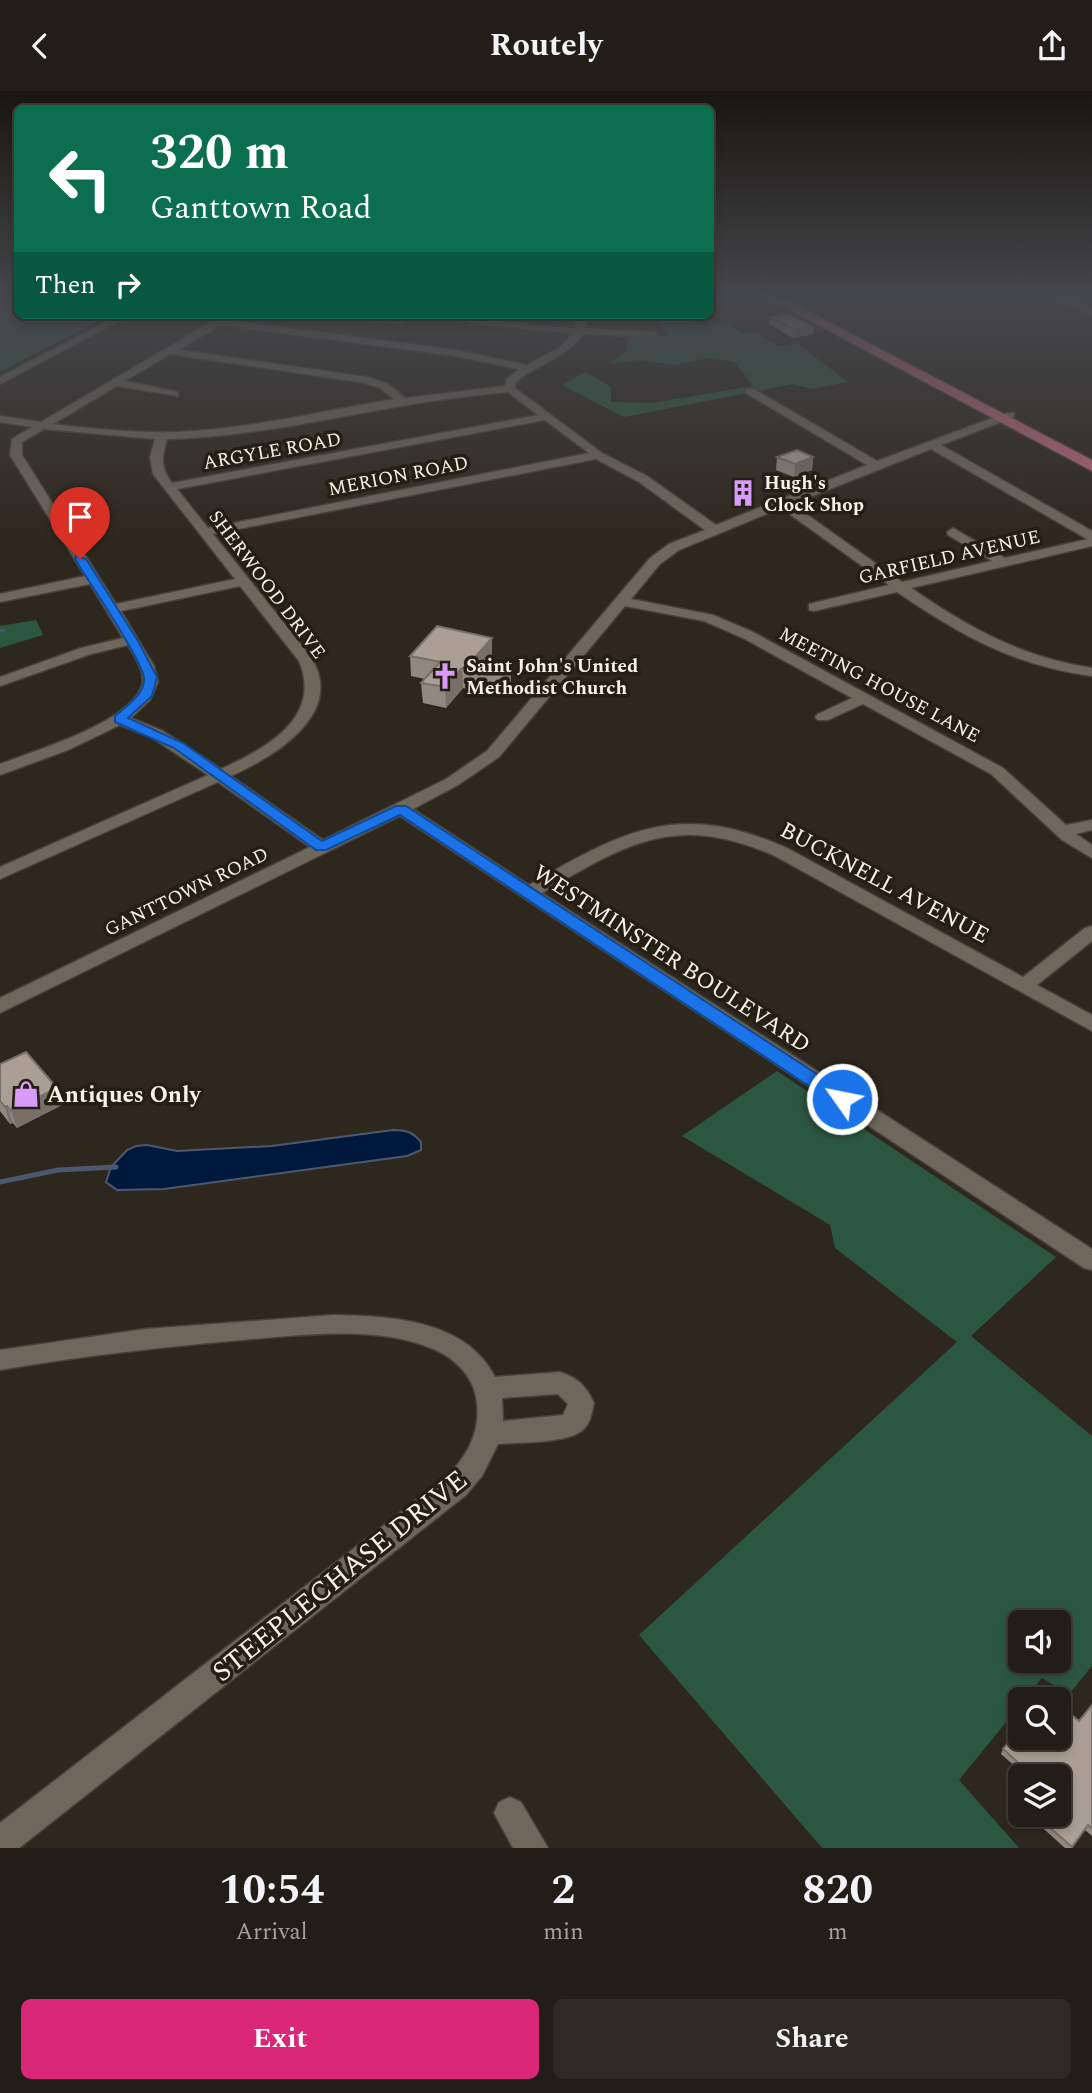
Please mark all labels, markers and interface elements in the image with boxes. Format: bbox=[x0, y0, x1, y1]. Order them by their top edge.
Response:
text: Routely bbox=[489, 21, 603, 70]
icon: back bbox=[21, 27, 59, 65]
icon: share bbox=[1033, 27, 1071, 65]
text: 320 m bbox=[150, 116, 289, 191]
icon: left bbox=[35, 133, 126, 224]
text: Ganttown Road bbox=[150, 184, 372, 233]
text: Then bbox=[35, 265, 95, 305]
icon: right bbox=[109, 266, 147, 304]
street label: ARGYLE ROAD bbox=[201, 425, 344, 478]
street label: MERION ROAD bbox=[326, 449, 471, 504]
place label: Hugh's Clock Shop bbox=[764, 469, 864, 520]
building icon: Hugh's Clock Shop bbox=[728, 478, 758, 508]
pin bbox=[50, 487, 110, 559]
icon: arrive bbox=[61, 498, 99, 536]
street label: SHERWOOD DRIVE bbox=[201, 504, 333, 665]
street label: GARFIELD AVENUE bbox=[856, 522, 1043, 592]
street label: MEETING HOUSE LANE bbox=[774, 620, 985, 751]
place label: Saint John's United Methodist Church bbox=[466, 652, 638, 703]
church icon: Saint John's United Methodist Church bbox=[430, 661, 460, 691]
street label: BUCKNELL AVENUE bbox=[773, 813, 995, 953]
street label: GANTTOWN ROAD bbox=[100, 840, 274, 945]
street label: WESTMINSTER BOULEVARD bbox=[525, 856, 817, 1062]
position arrow bbox=[805, 1062, 879, 1136]
place label: Antiques Only bbox=[47, 1078, 202, 1113]
shop icon: Antiques Only bbox=[11, 1079, 41, 1109]
street label: STEEPLECHASE DRIVE bbox=[203, 1459, 477, 1693]
map controls bbox=[1008, 1610, 1071, 1827]
button: sound bbox=[1008, 1610, 1071, 1673]
button: search bbox=[1008, 1687, 1071, 1750]
button: layers bbox=[1008, 1764, 1071, 1827]
text: 10:54 bbox=[219, 1859, 324, 1922]
text: 2 bbox=[552, 1859, 575, 1922]
text: 820 bbox=[802, 1859, 873, 1922]
text: Arrival bbox=[236, 1915, 307, 1950]
text: min bbox=[543, 1915, 584, 1950]
text: m bbox=[828, 1915, 848, 1950]
button: Exit bbox=[21, 1999, 539, 2079]
button: Share bbox=[553, 1999, 1071, 2079]

